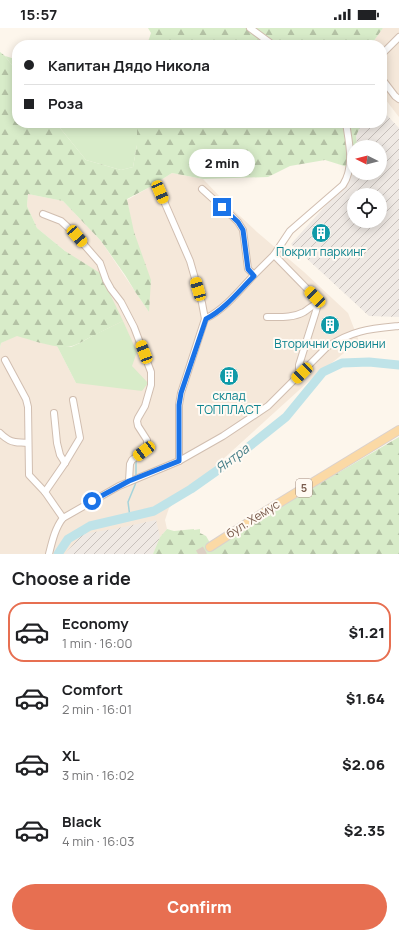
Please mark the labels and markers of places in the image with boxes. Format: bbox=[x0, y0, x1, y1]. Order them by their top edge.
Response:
building icon: Покрит паркинг bbox=[310, 222, 332, 244]
place label: Покрит паркинг bbox=[276, 243, 366, 260]
building icon: Вторични суровини bbox=[319, 314, 341, 336]
place label: Вторични суровини bbox=[274, 335, 386, 352]
building icon: склад ТОППЛАСТ bbox=[218, 365, 240, 387]
place label: склад ТОППЛАСТ bbox=[197, 387, 262, 418]

